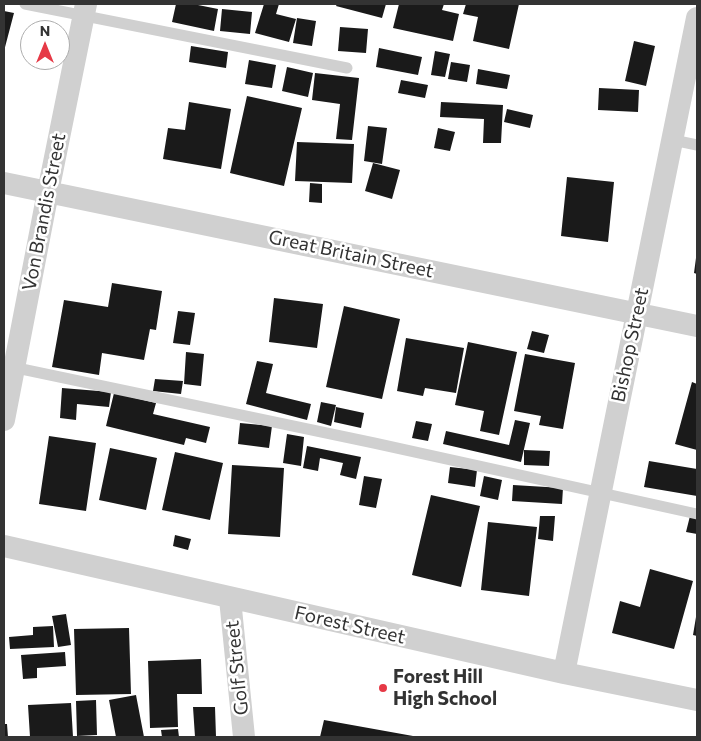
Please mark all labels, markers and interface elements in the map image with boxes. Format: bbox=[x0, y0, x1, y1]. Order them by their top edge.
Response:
north arrow bbox=[20, 20, 70, 70]
text: N bbox=[40, 22, 50, 39]
street label: Von Brandis Street bbox=[18, 131, 70, 293]
street label: Great Britain Street bbox=[266, 225, 436, 283]
street label: Bishop Street bbox=[607, 286, 653, 404]
street label: Forest Street bbox=[292, 601, 408, 649]
street label: Golf Street bbox=[221, 620, 253, 716]
place label: Forest Hill High School bbox=[393, 666, 497, 710]
marker: Forest Hill High School bbox=[377, 682, 389, 694]

